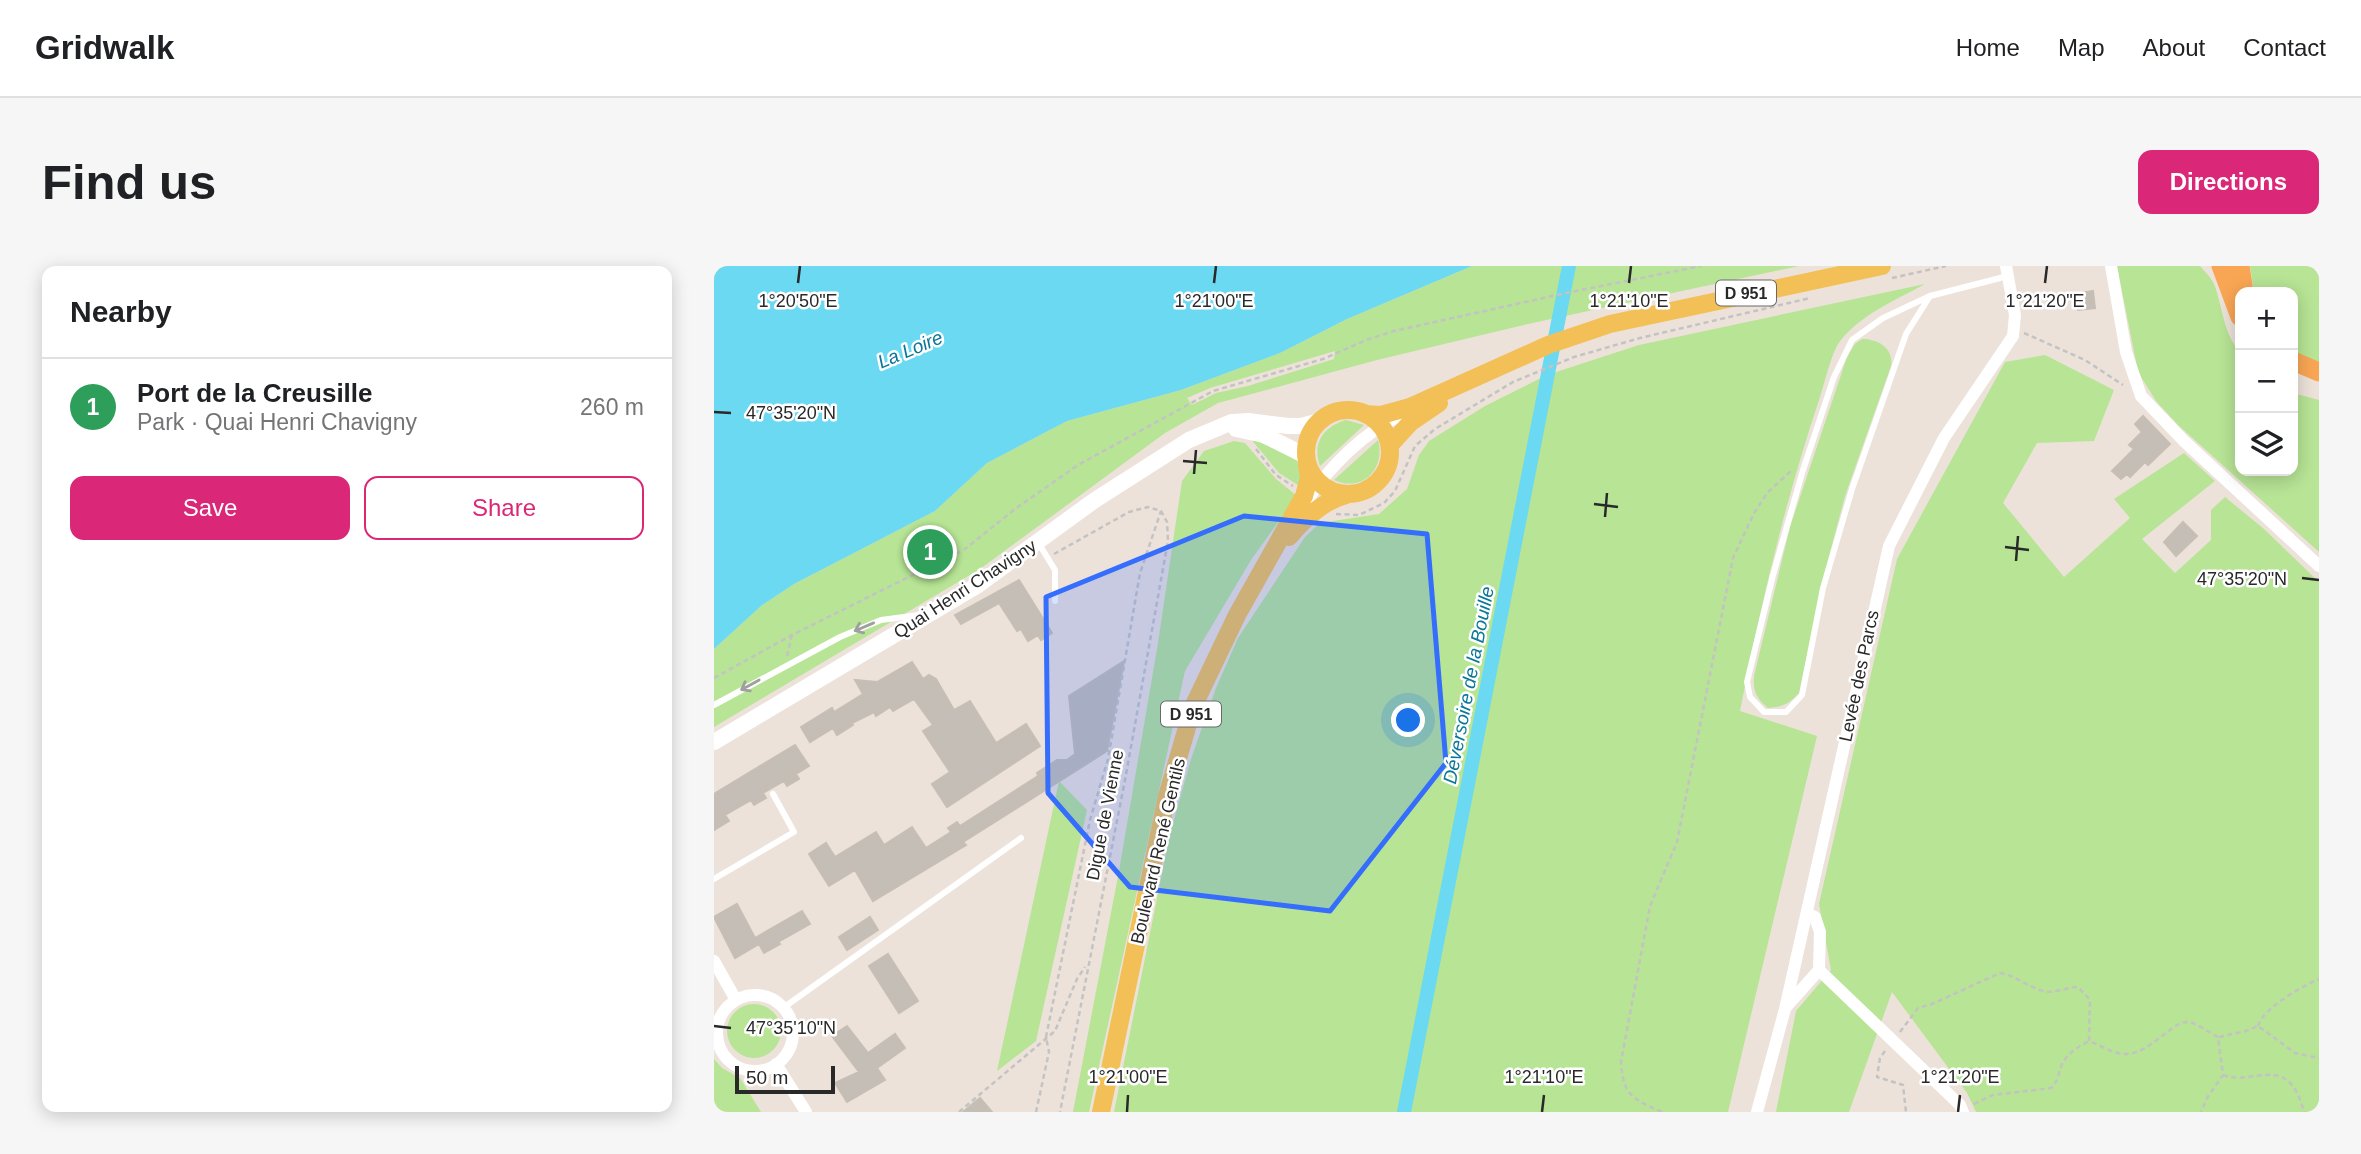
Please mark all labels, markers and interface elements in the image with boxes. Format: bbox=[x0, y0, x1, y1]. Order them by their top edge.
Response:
text: Gridwalk bbox=[35, 29, 174, 66]
text: Home bbox=[1956, 34, 2020, 61]
text: Map bbox=[2058, 34, 2105, 61]
text: About bbox=[2143, 34, 2205, 61]
text: Contact bbox=[2243, 34, 2326, 61]
button: Directions bbox=[2138, 150, 2319, 214]
text: Find us bbox=[42, 155, 216, 209]
road number: D 951 bbox=[1716, 281, 1776, 306]
map controls bbox=[2235, 287, 2298, 476]
button: + bbox=[2235, 287, 2298, 350]
text: 1°20'50"E bbox=[758, 291, 838, 311]
text: 1°21'00"E bbox=[1174, 291, 1254, 311]
text: 1°21'10"E bbox=[1589, 291, 1669, 311]
text: 1°21'20"E bbox=[2005, 291, 2085, 311]
text: Nearby bbox=[70, 295, 172, 328]
water label: La Loire bbox=[874, 326, 946, 373]
button: − bbox=[2235, 350, 2298, 413]
text: Port de la Creusille bbox=[137, 378, 373, 408]
text: 1 bbox=[87, 394, 99, 420]
text: 260 m bbox=[580, 394, 644, 420]
text: 47°35'20"N bbox=[746, 403, 836, 423]
text: Park · Quai Henri Chavigny bbox=[137, 409, 417, 435]
button: layers bbox=[2235, 413, 2298, 476]
button: Save bbox=[70, 476, 350, 540]
button: Share bbox=[364, 476, 644, 540]
pin: 1 bbox=[907, 526, 953, 578]
street label: Quai Henri Chavigny bbox=[890, 535, 1040, 643]
text: 47°35'20"N bbox=[2197, 569, 2287, 589]
water label: Déversoire de la Bouille bbox=[1439, 585, 1498, 786]
street label: Levée des Parcs bbox=[1835, 608, 1883, 744]
one-way arrow bbox=[853, 621, 875, 634]
one-way arrow bbox=[740, 679, 761, 692]
road number: D 951 bbox=[1161, 702, 1221, 727]
your location bbox=[1391, 703, 1425, 737]
street label: Digue de Vienne bbox=[1083, 748, 1127, 882]
street label: Boulevard René Gentils bbox=[1127, 756, 1189, 946]
text: 47°35'10"N bbox=[746, 1018, 836, 1038]
scale bar bbox=[735, 1063, 835, 1095]
text: 50 m bbox=[746, 1067, 788, 1088]
text: 1°21'00"E bbox=[1088, 1067, 1168, 1087]
text: 1°21'10"E bbox=[1504, 1067, 1584, 1087]
text: 1°21'20"E bbox=[1920, 1067, 2000, 1087]

